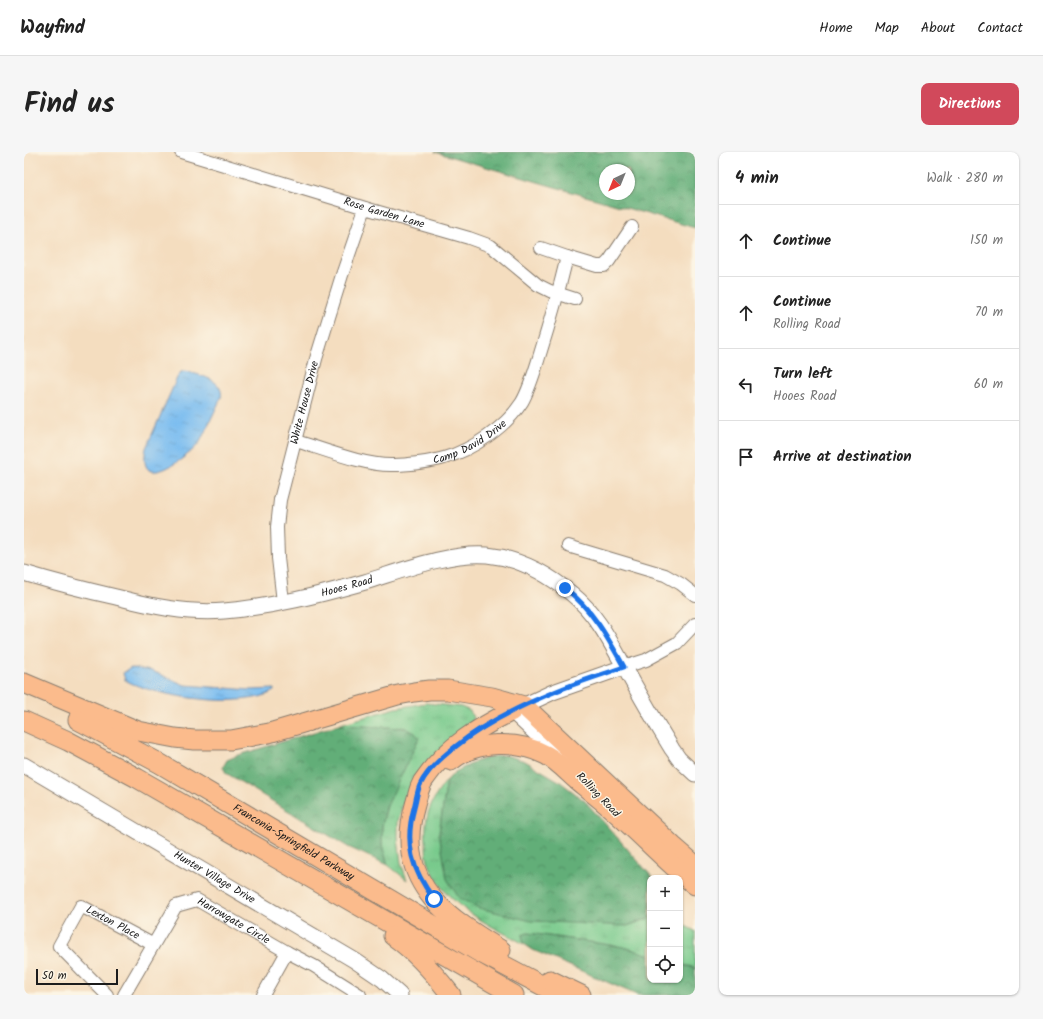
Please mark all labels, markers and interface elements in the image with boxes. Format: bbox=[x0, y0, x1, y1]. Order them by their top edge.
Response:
text: Wayfind bbox=[20, 13, 85, 43]
text: Home bbox=[819, 17, 853, 39]
text: Map bbox=[875, 17, 899, 39]
text: About bbox=[921, 17, 955, 39]
text: Contact bbox=[977, 17, 1023, 39]
text: Find us bbox=[24, 82, 115, 127]
button: Directions bbox=[921, 83, 1019, 125]
north arrow bbox=[599, 164, 635, 200]
text: 4 min bbox=[735, 165, 779, 192]
text: Walk · 280 m bbox=[927, 168, 1003, 189]
street label: Rose Garden Lane bbox=[341, 193, 427, 234]
text: Continue bbox=[773, 229, 831, 253]
icon: ahead bbox=[735, 230, 757, 252]
text: 150 m bbox=[970, 230, 1003, 251]
text: Continue bbox=[773, 290, 831, 314]
icon: ahead bbox=[735, 302, 757, 324]
text: 70 m bbox=[975, 302, 1003, 323]
text: Rolling Road bbox=[773, 314, 840, 335]
street label: White House Drive bbox=[286, 359, 324, 446]
text: Turn left bbox=[773, 362, 833, 386]
icon: left bbox=[735, 374, 757, 396]
text: 60 m bbox=[974, 374, 1003, 395]
text: Hooes Road bbox=[773, 386, 836, 407]
street label: Camp David Drive bbox=[431, 415, 511, 469]
text: Arrive at destination bbox=[773, 445, 912, 469]
icon: arrive bbox=[735, 446, 757, 468]
street label: Hooes Road bbox=[319, 571, 376, 603]
route end bbox=[556, 579, 574, 597]
street label: Rolling Road bbox=[572, 768, 625, 822]
street label: Franconia-Springfield Parkway bbox=[229, 799, 359, 886]
street label: Hunter Village Drive bbox=[170, 846, 259, 909]
map controls bbox=[647, 875, 683, 983]
button: + bbox=[647, 875, 683, 911]
route start bbox=[425, 890, 443, 908]
street label: Harrowgate Circle bbox=[194, 893, 273, 949]
street label: Lexton Place bbox=[82, 901, 143, 945]
button: − bbox=[647, 911, 683, 947]
button: locate bbox=[647, 947, 683, 983]
scale bar bbox=[36, 967, 118, 986]
text: 50 m bbox=[42, 967, 67, 985]

